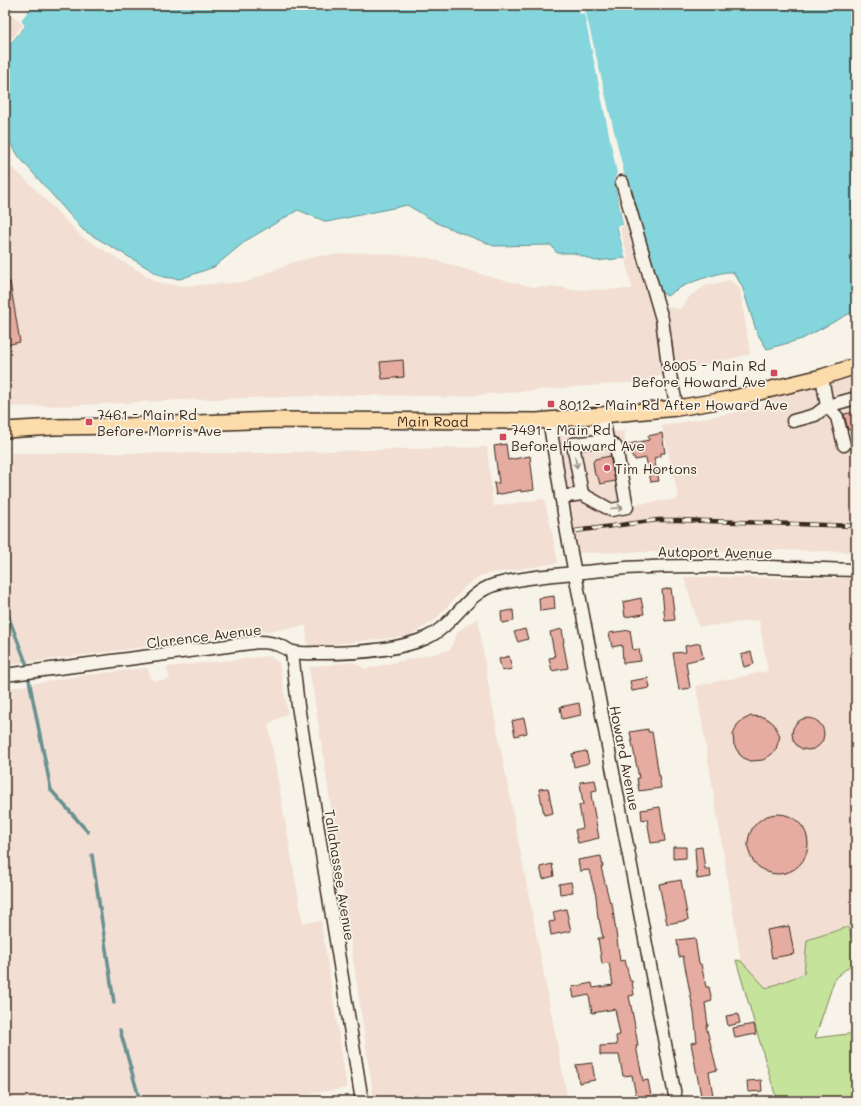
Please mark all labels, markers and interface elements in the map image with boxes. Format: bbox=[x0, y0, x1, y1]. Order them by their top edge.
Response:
place label: 8005 - Main Rd Before Howard Ave bbox=[632, 356, 766, 391]
marker: 8005 - Main Rd Before Howard Ave bbox=[769, 368, 779, 378]
place label: 8012 - Main Rd After Howard Ave bbox=[559, 395, 788, 414]
marker: 8012 - Main Rd After Howard Ave bbox=[546, 399, 556, 409]
place label: 7461 - Main Rd Before Morris Ave bbox=[97, 405, 222, 440]
street label: Main Road bbox=[397, 411, 469, 430]
marker: 7461 - Main Rd Before Morris Ave bbox=[84, 417, 94, 427]
place label: 7491 - Main Rd Before Howard Ave bbox=[511, 420, 645, 455]
marker: 7491 - Main Rd Before Howard Ave bbox=[498, 432, 508, 442]
one-way arrow bbox=[572, 456, 580, 469]
place label: Tim Hortons bbox=[615, 459, 697, 478]
marker: Tim Hortons bbox=[602, 463, 612, 473]
one-way arrow bbox=[610, 505, 623, 512]
street label: Autoport Avenue bbox=[657, 541, 773, 563]
street label: Clarence Avenue bbox=[146, 620, 262, 652]
street label: Howard Avenue bbox=[605, 704, 645, 812]
street label: Tallahassee Avenue bbox=[320, 808, 360, 942]

